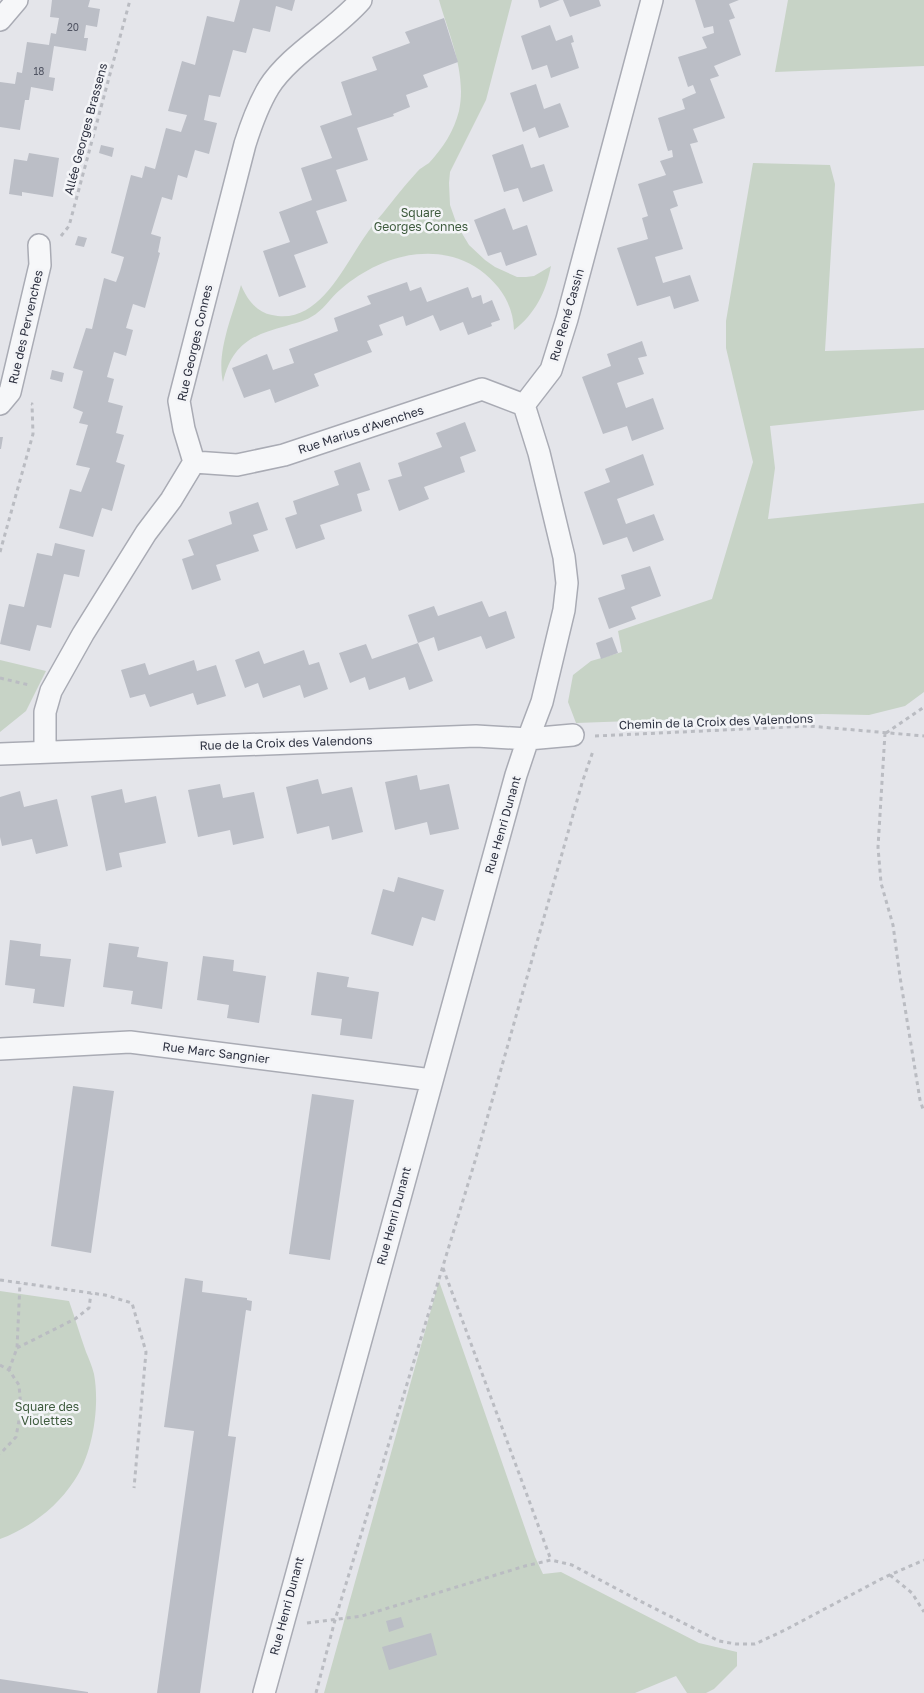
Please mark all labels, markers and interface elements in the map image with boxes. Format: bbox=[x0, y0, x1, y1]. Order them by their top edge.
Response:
house number: 20 bbox=[67, 21, 79, 33]
street label: Allée Georges Brassens bbox=[61, 61, 110, 196]
house number: 18 bbox=[34, 65, 44, 77]
park label: Square Georges Connes bbox=[374, 205, 468, 234]
street label: Rue René Cassin bbox=[546, 267, 587, 363]
street label: Rue des Pervenches bbox=[5, 268, 46, 385]
street label: Rue Georges Connes bbox=[174, 283, 215, 403]
street label: Rue Marius d'Avenches bbox=[296, 402, 426, 457]
street label: Chemin de la Croix des Valendons bbox=[618, 711, 813, 732]
street label: Rue de la Croix des Valendons bbox=[199, 732, 373, 753]
street label: Rue Henri Dunant bbox=[481, 774, 524, 876]
street label: Rue Marc Sangnier bbox=[162, 1038, 271, 1067]
street label: Rue Henri Dunant bbox=[373, 1165, 414, 1267]
park label: Square des Violettes bbox=[15, 1399, 79, 1428]
street label: Rue Henri Dunant bbox=[266, 1555, 307, 1657]

